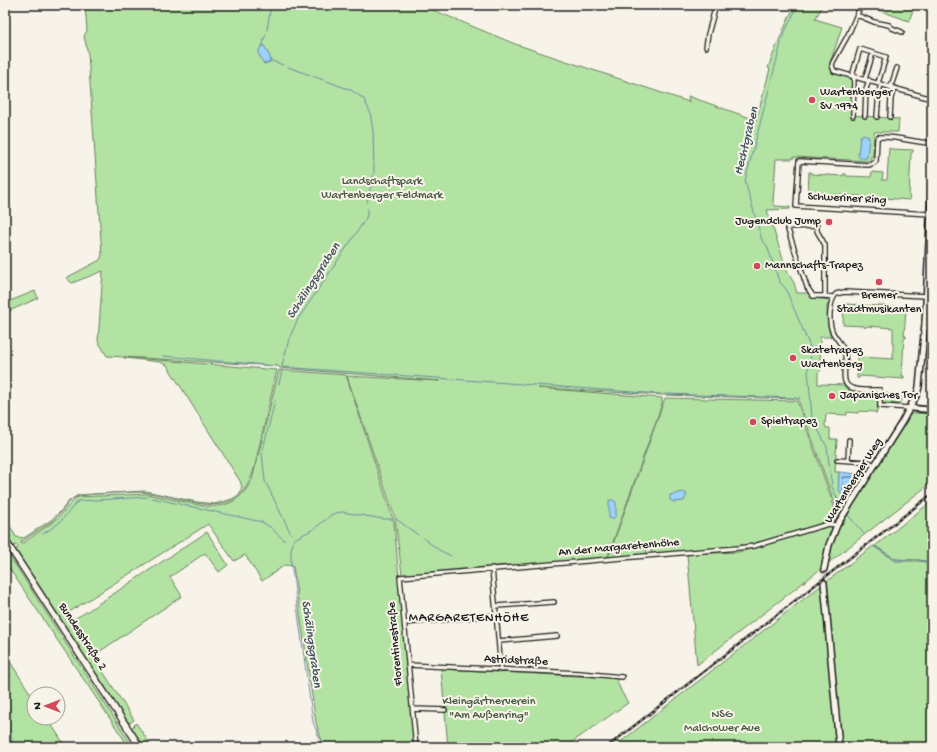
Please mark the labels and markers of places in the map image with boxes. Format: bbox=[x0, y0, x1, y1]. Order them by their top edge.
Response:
place label: Wartenberger SV 1974 bbox=[820, 86, 894, 114]
marker: Wartenberger SV 1974 bbox=[807, 95, 817, 105]
place label: Jugendclub Jump bbox=[735, 215, 821, 229]
marker: Jugendclub Jump bbox=[824, 217, 834, 227]
place label: Mannschafts-Trapez bbox=[765, 259, 863, 273]
marker: Mannschafts-Trapez bbox=[752, 261, 762, 271]
marker: Bremer Stadtmusikanten bbox=[874, 277, 884, 287]
place label: Bremer Stadtmusikanten bbox=[837, 289, 922, 317]
place label: Skatetrapez Wartenberg bbox=[801, 344, 864, 372]
marker: Skatetrapez Wartenberg bbox=[788, 353, 798, 363]
place label: Japanisches Tor bbox=[840, 389, 919, 403]
marker: Japanisches Tor bbox=[827, 391, 837, 401]
place label: Spieltrapez bbox=[761, 415, 818, 429]
marker: Spieltrapez bbox=[748, 417, 758, 427]

